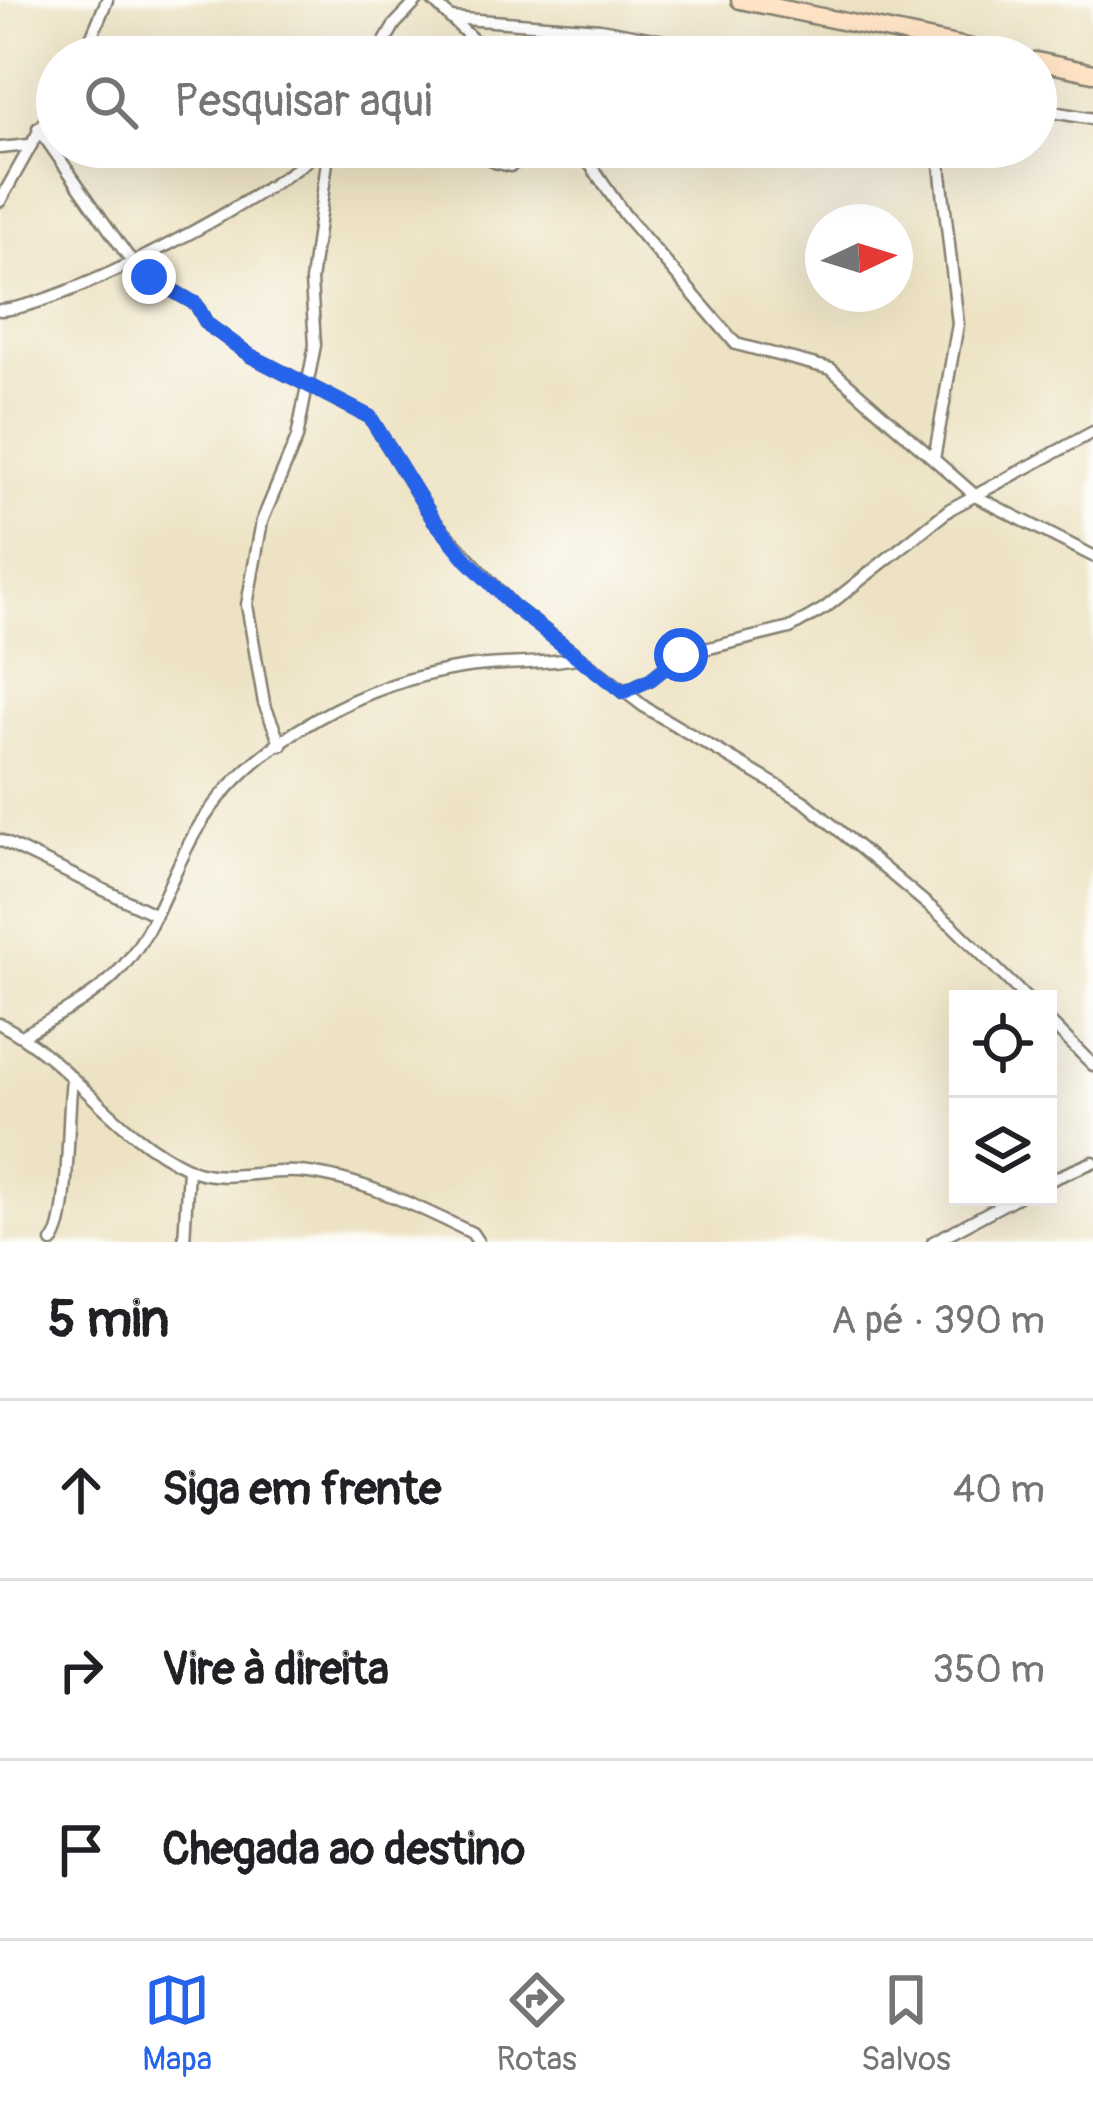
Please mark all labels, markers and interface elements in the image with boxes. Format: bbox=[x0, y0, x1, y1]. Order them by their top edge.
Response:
search box bbox=[36, 36, 1057, 168]
icon: search bbox=[78, 69, 144, 135]
text: Pesquisar aqui bbox=[174, 74, 432, 130]
north arrow bbox=[805, 204, 913, 312]
route end bbox=[122, 250, 176, 304]
route start bbox=[654, 628, 708, 682]
map controls bbox=[949, 990, 1057, 1206]
button: locate bbox=[949, 990, 1057, 1098]
button: layers bbox=[949, 1098, 1057, 1206]
text: 5 min bbox=[48, 1288, 169, 1352]
text: A pé · 390 m bbox=[831, 1296, 1045, 1345]
icon: ahead bbox=[48, 1457, 114, 1523]
text: Siga em frente bbox=[162, 1462, 441, 1518]
text: 40 m bbox=[953, 1465, 1045, 1514]
icon: right bbox=[48, 1637, 114, 1703]
text: Vire à direita bbox=[162, 1642, 389, 1698]
text: 350 m bbox=[932, 1645, 1045, 1694]
icon: arrive bbox=[48, 1817, 114, 1883]
text: Chegada ao destino bbox=[162, 1822, 525, 1878]
tab: Mapa bbox=[142, 1967, 212, 2080]
tab: Rotas bbox=[497, 1967, 577, 2080]
tab: Salvos bbox=[861, 1967, 951, 2080]

